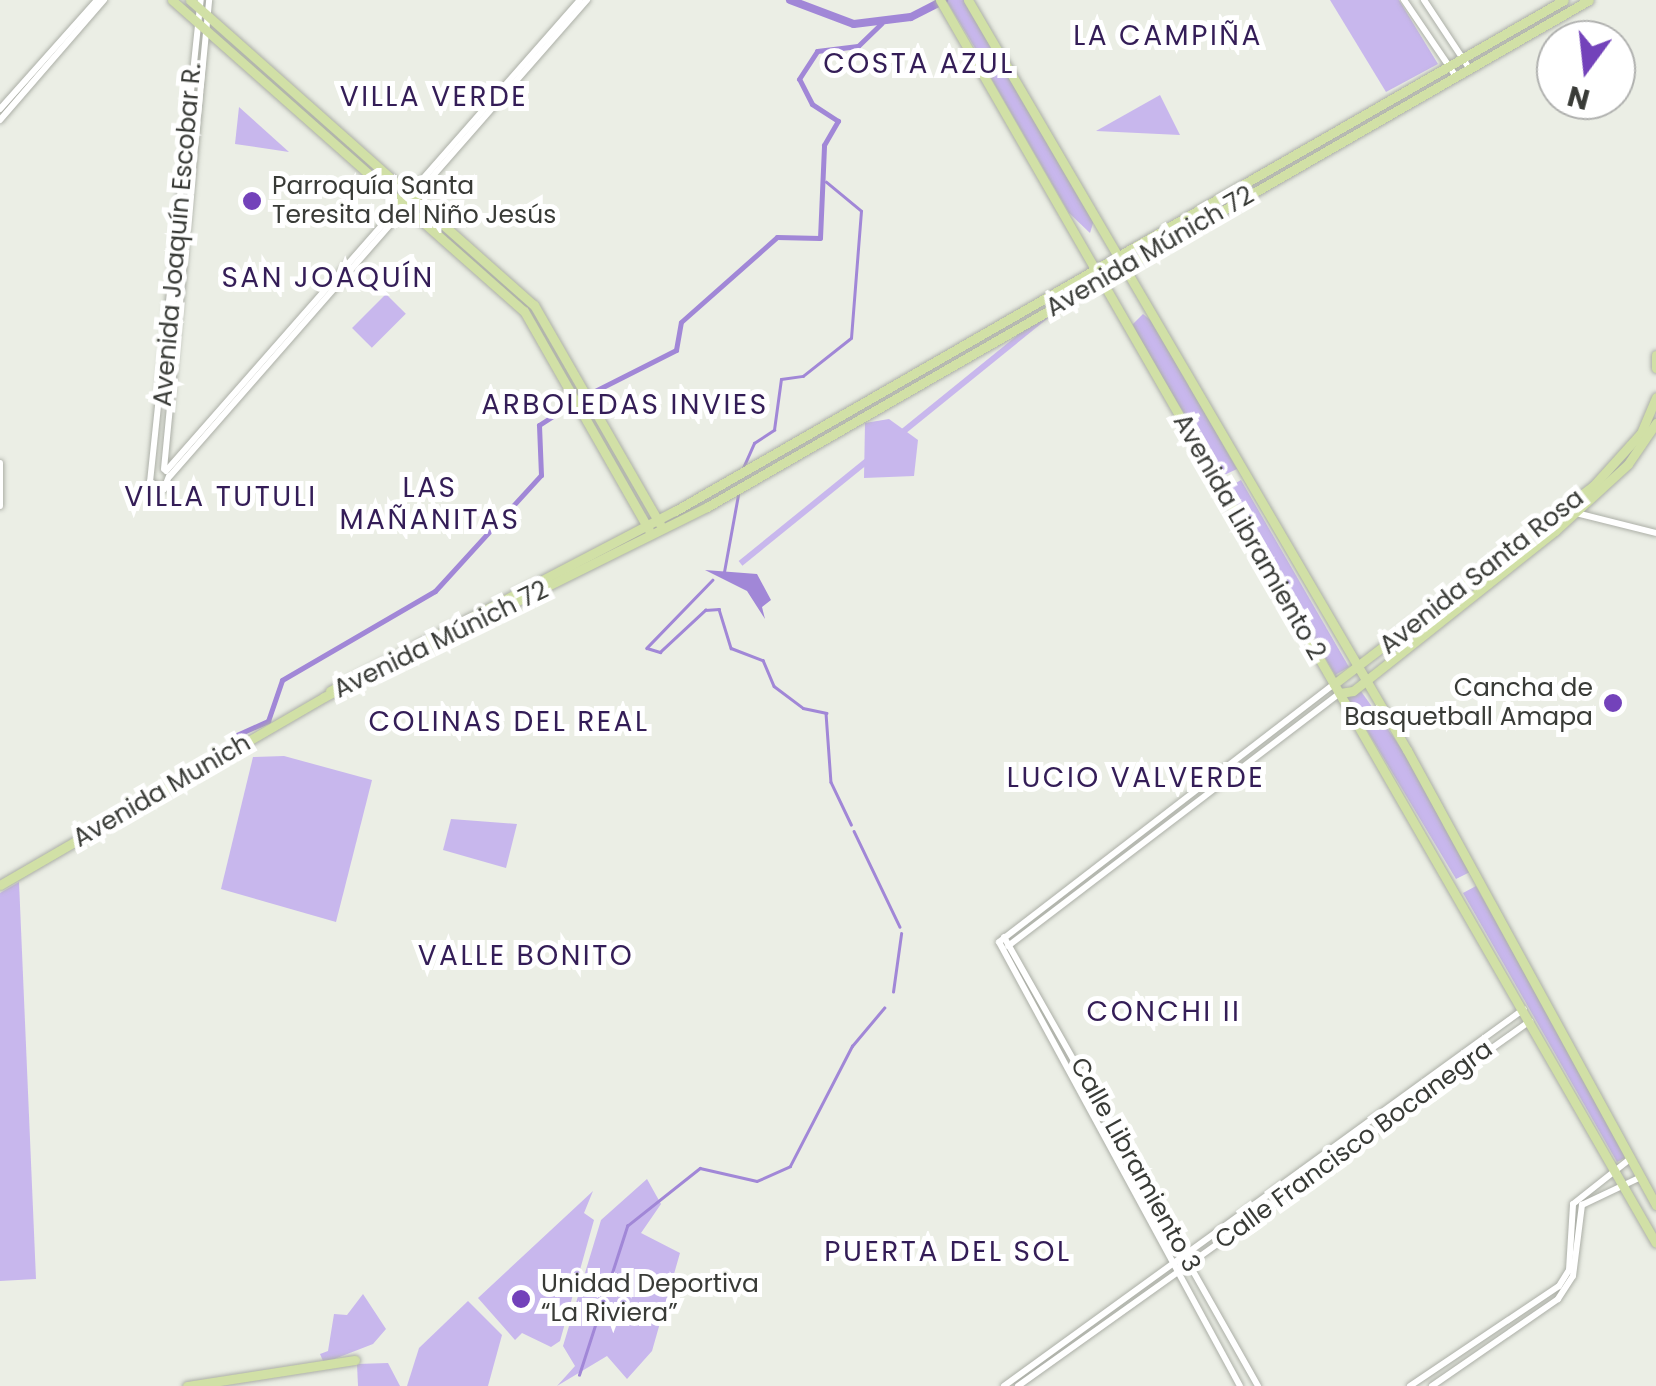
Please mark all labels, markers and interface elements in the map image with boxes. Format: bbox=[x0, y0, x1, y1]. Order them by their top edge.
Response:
district label: LA CAMPIÑA bbox=[1073, 19, 1263, 53]
north arrow bbox=[1536, 20, 1636, 120]
district label: COSTA AZUL bbox=[823, 47, 1015, 81]
street label: Avenida Joaquín Escobar R. bbox=[148, 62, 208, 408]
text: N bbox=[1563, 76, 1594, 119]
district label: VILLA VERDE bbox=[340, 80, 528, 114]
place label: Parroquía Santa Teresita del Niño Jesús bbox=[272, 172, 556, 231]
street label: Avenida Múnich 72 bbox=[1041, 180, 1259, 324]
marker: Parroquía Santa Teresita del Niño Jesús bbox=[241, 190, 263, 212]
district label: SAN JOAQUÍN bbox=[221, 261, 435, 295]
district label: ARBOLEDAS INVIES bbox=[481, 388, 769, 422]
street label: Avenida Libramiento 2 bbox=[1166, 409, 1332, 665]
district label: LAS MAÑANITAS bbox=[339, 471, 521, 537]
district label: VILLA TUTULI bbox=[124, 480, 318, 514]
street label: Avenida Santa Rosa bbox=[1374, 483, 1590, 661]
street label: Avenida Múnich 72 bbox=[329, 575, 553, 705]
place label: Cancha de Basquetball Amapa bbox=[1344, 674, 1593, 733]
marker: Cancha de Basquetball Amapa bbox=[1602, 692, 1624, 714]
district label: COLINAS DEL REAL bbox=[368, 705, 650, 739]
street label: Avenida Munich bbox=[68, 728, 256, 854]
district label: LUCIO VALVERDE bbox=[1007, 761, 1265, 795]
district label: VALLE BONITO bbox=[418, 939, 634, 973]
district label: CONCHI II bbox=[1087, 995, 1241, 1029]
street label: Calle Francisco Bocanegra bbox=[1209, 1034, 1499, 1256]
street label: Calle Libramiento 3 bbox=[1064, 1052, 1206, 1278]
district label: PUERTA DEL SOL bbox=[824, 1235, 1072, 1269]
place label: Unidad Deportiva “La Riviera” bbox=[541, 1270, 759, 1329]
marker: Unidad Deportiva “La Riviera” bbox=[510, 1288, 532, 1310]

